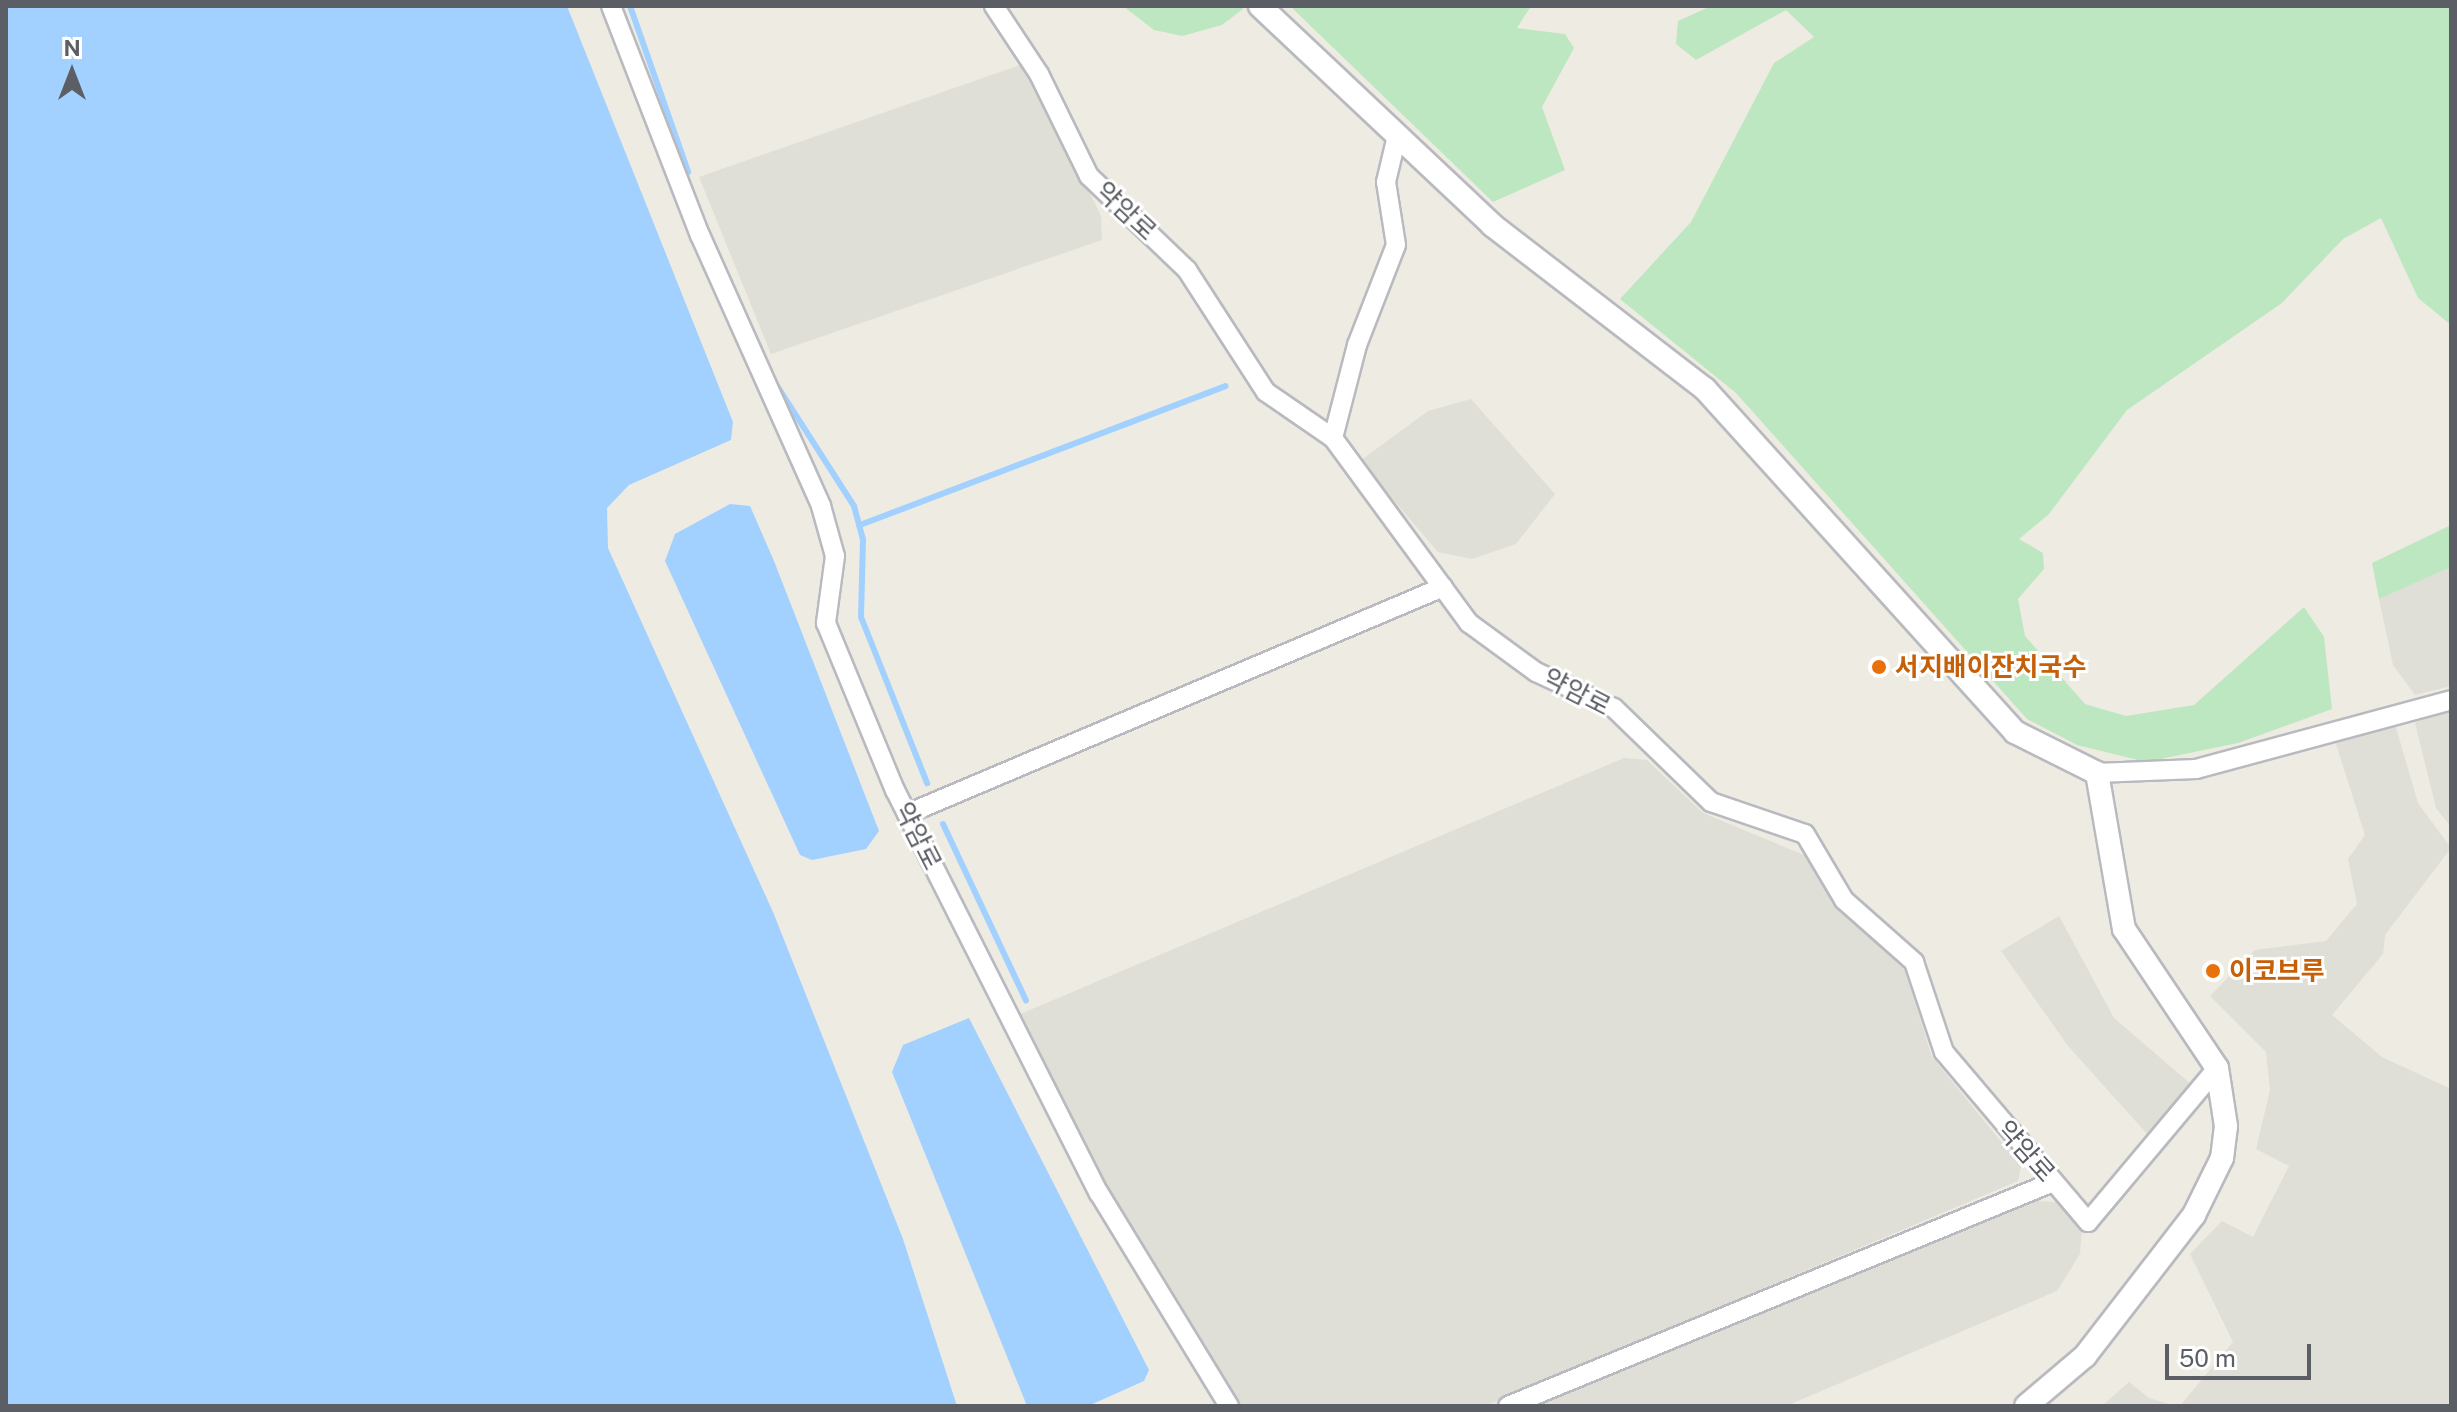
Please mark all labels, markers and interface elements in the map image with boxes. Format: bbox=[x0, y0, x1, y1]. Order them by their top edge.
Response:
north arrow bbox=[32, 32, 112, 112]
text: N bbox=[63, 35, 81, 61]
street label: 약암로 bbox=[1089, 175, 1163, 247]
place label: 서지배이잔치국수 bbox=[1895, 651, 2086, 683]
marker: 서지배이잔치국수 bbox=[1870, 658, 1888, 676]
street label: 약암로 bbox=[1538, 662, 1616, 722]
street label: 약암로 bbox=[888, 797, 948, 875]
place label: 이코브루 bbox=[2229, 955, 2325, 987]
marker: 이코브루 bbox=[2204, 962, 2222, 980]
street label: 약암로 bbox=[1990, 1114, 2062, 1188]
scale bar bbox=[2169, 1328, 2315, 1378]
text: 50 m bbox=[2179, 1344, 2236, 1372]

